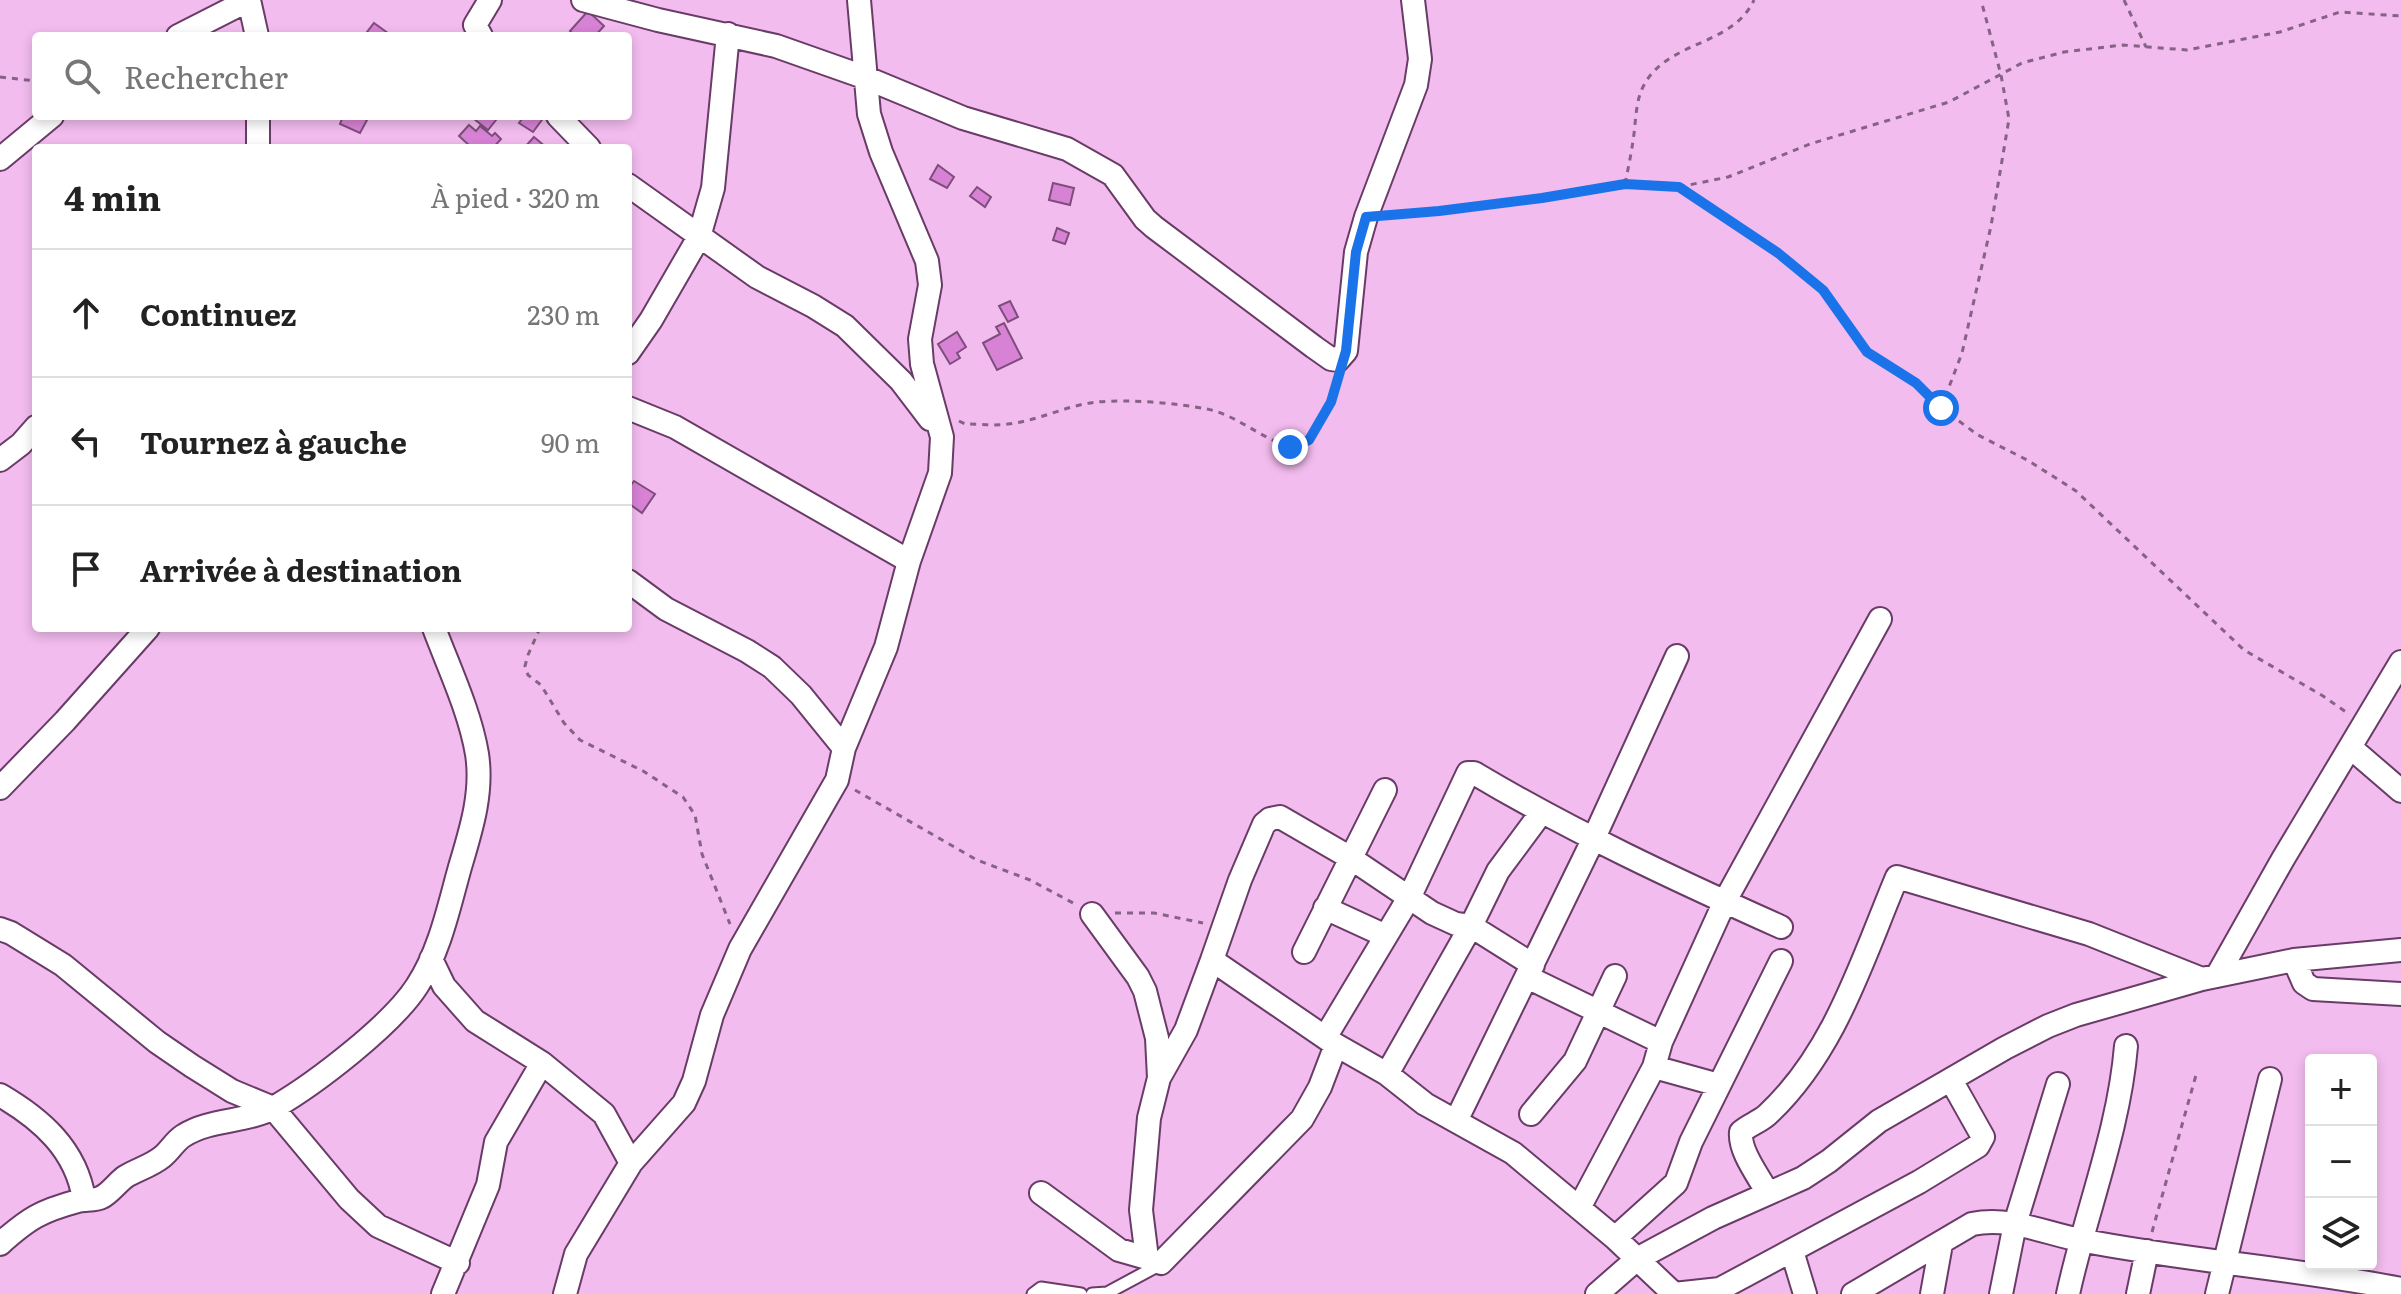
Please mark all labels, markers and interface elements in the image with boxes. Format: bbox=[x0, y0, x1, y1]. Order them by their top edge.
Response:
search box bbox=[32, 32, 632, 120]
icon: search bbox=[60, 54, 104, 98]
text: Rechercher bbox=[124, 54, 288, 98]
text: 4 min bbox=[64, 171, 161, 221]
text: À pied · 320 m bbox=[431, 177, 600, 216]
icon: ahead bbox=[64, 291, 108, 335]
text: Continuez bbox=[140, 291, 297, 335]
text: 230 m bbox=[527, 294, 600, 333]
route start bbox=[1923, 390, 1959, 426]
icon: left bbox=[64, 419, 108, 463]
text: Tournez à gauche bbox=[140, 419, 407, 463]
text: 90 m bbox=[541, 422, 600, 461]
route end bbox=[1272, 429, 1308, 465]
icon: arrive bbox=[64, 547, 108, 591]
text: Arrivée à destination bbox=[140, 547, 462, 591]
map controls bbox=[2305, 1054, 2377, 1270]
button: + bbox=[2305, 1054, 2377, 1126]
button: − bbox=[2305, 1126, 2377, 1198]
button: layers bbox=[2305, 1198, 2377, 1270]

